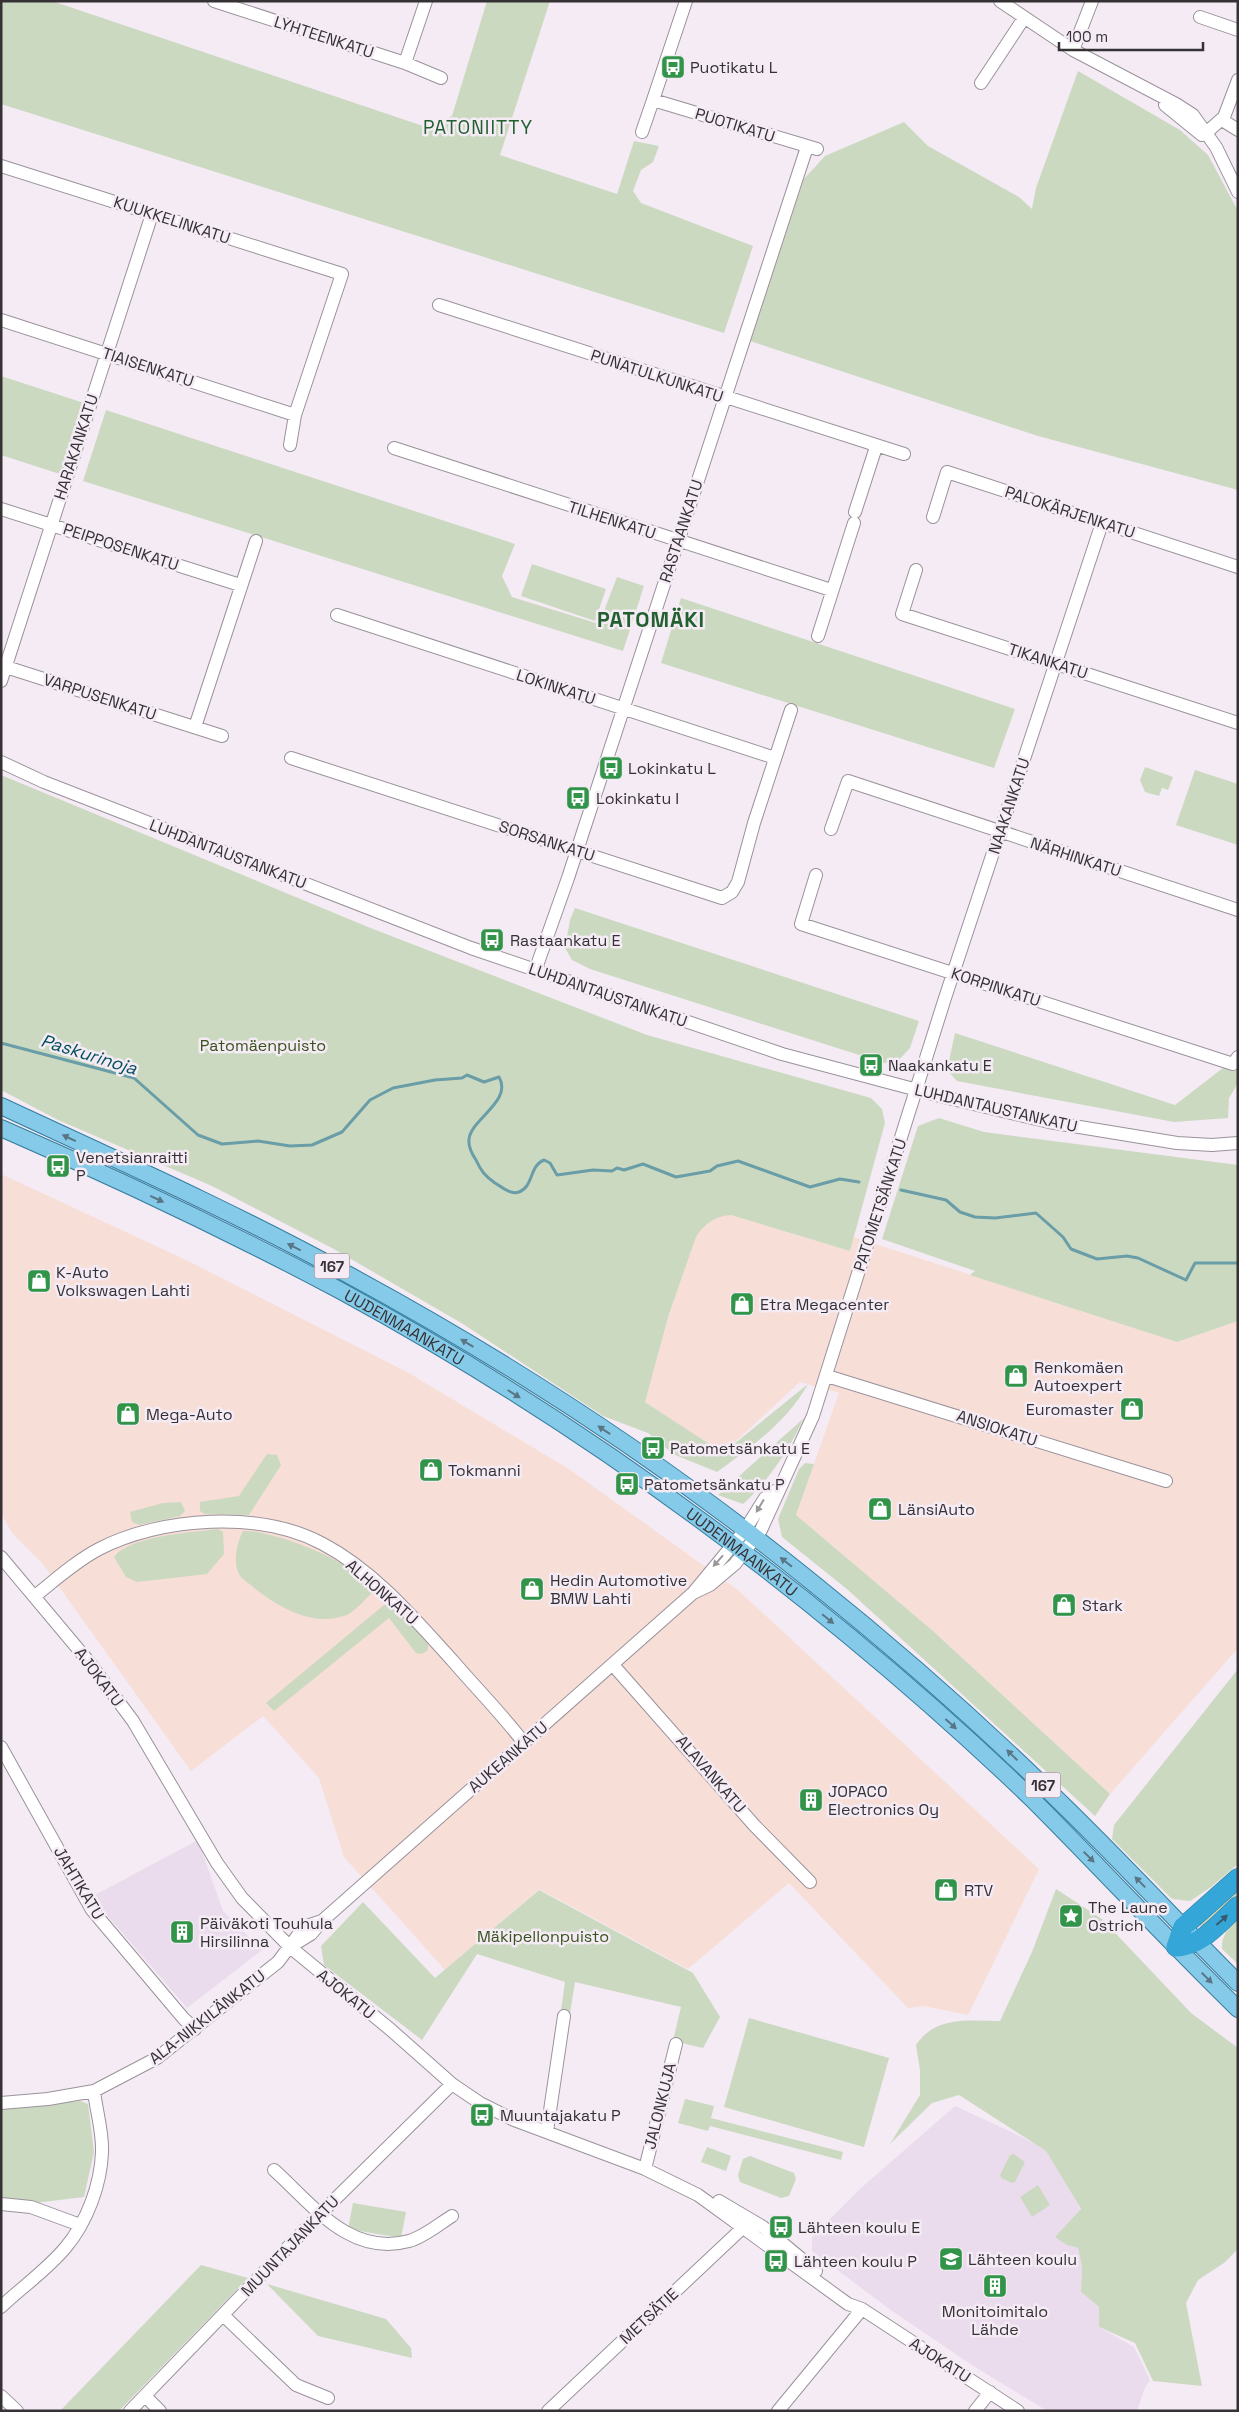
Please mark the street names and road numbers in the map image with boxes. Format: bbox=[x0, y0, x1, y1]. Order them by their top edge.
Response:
street label: LYHTEENKATU bbox=[271, 11, 377, 63]
street label: PUOTIKATU bbox=[692, 103, 778, 147]
street label: KUUKKELINKATU bbox=[111, 191, 233, 249]
street label: TIAISENKATU bbox=[99, 342, 197, 392]
street label: PUNATULKUNKATU bbox=[588, 345, 726, 407]
street label: HARAKANKATU bbox=[49, 391, 103, 503]
street label: RASTAANKATU bbox=[654, 477, 708, 585]
street label: PALOKÄRJENKATU bbox=[1002, 481, 1138, 543]
street label: TILHENKATU bbox=[566, 496, 658, 544]
street label: PEIPPOSENKATU bbox=[60, 518, 182, 576]
street label: TIKANKATU bbox=[1006, 638, 1090, 684]
street label: LOKINKATU bbox=[514, 664, 598, 710]
street label: VARPUSENKATU bbox=[41, 669, 159, 725]
street label: NAAKANKATU bbox=[984, 755, 1034, 857]
street label: LUHDANTAUSTANKATU bbox=[147, 814, 309, 894]
street label: SORSANKATU bbox=[496, 816, 598, 866]
street label: NÄRHINKATU bbox=[1028, 832, 1124, 882]
street label: LUHDANTAUSTANKATU bbox=[526, 958, 690, 1032]
street label: KORPINKATU bbox=[949, 963, 1043, 1011]
street label: LUHDANTAUSTANKATU bbox=[913, 1079, 1079, 1137]
street label: PATOMETSÄNKATU bbox=[849, 1136, 911, 1274]
road number: 167 bbox=[314, 1254, 350, 1278]
street label: UUDENMAANKATU bbox=[341, 1284, 468, 1370]
street label: ANSIOKATU bbox=[954, 1405, 1040, 1451]
street label: UUDENMAANKATU bbox=[682, 1503, 802, 1601]
street label: ALHONKATU bbox=[341, 1555, 423, 1629]
street label: AJOKATU bbox=[70, 1643, 128, 1711]
street label: AUKEANKATU bbox=[464, 1717, 552, 1797]
street label: ALAVANKATU bbox=[671, 1731, 751, 1817]
road number: 167 bbox=[1026, 1772, 1060, 1798]
street label: JAHTIKATU bbox=[49, 1843, 109, 1923]
street label: AJOKATU bbox=[313, 1964, 379, 2024]
street label: ALA-NIKKILÄNKATU bbox=[145, 1965, 269, 2069]
street label: JALONKUJA bbox=[639, 2061, 681, 2151]
street label: MUUNTAJANKATU bbox=[236, 2191, 344, 2301]
street label: METSÄTIE bbox=[615, 2283, 683, 2349]
street label: AJOKATU bbox=[905, 2332, 975, 2388]

